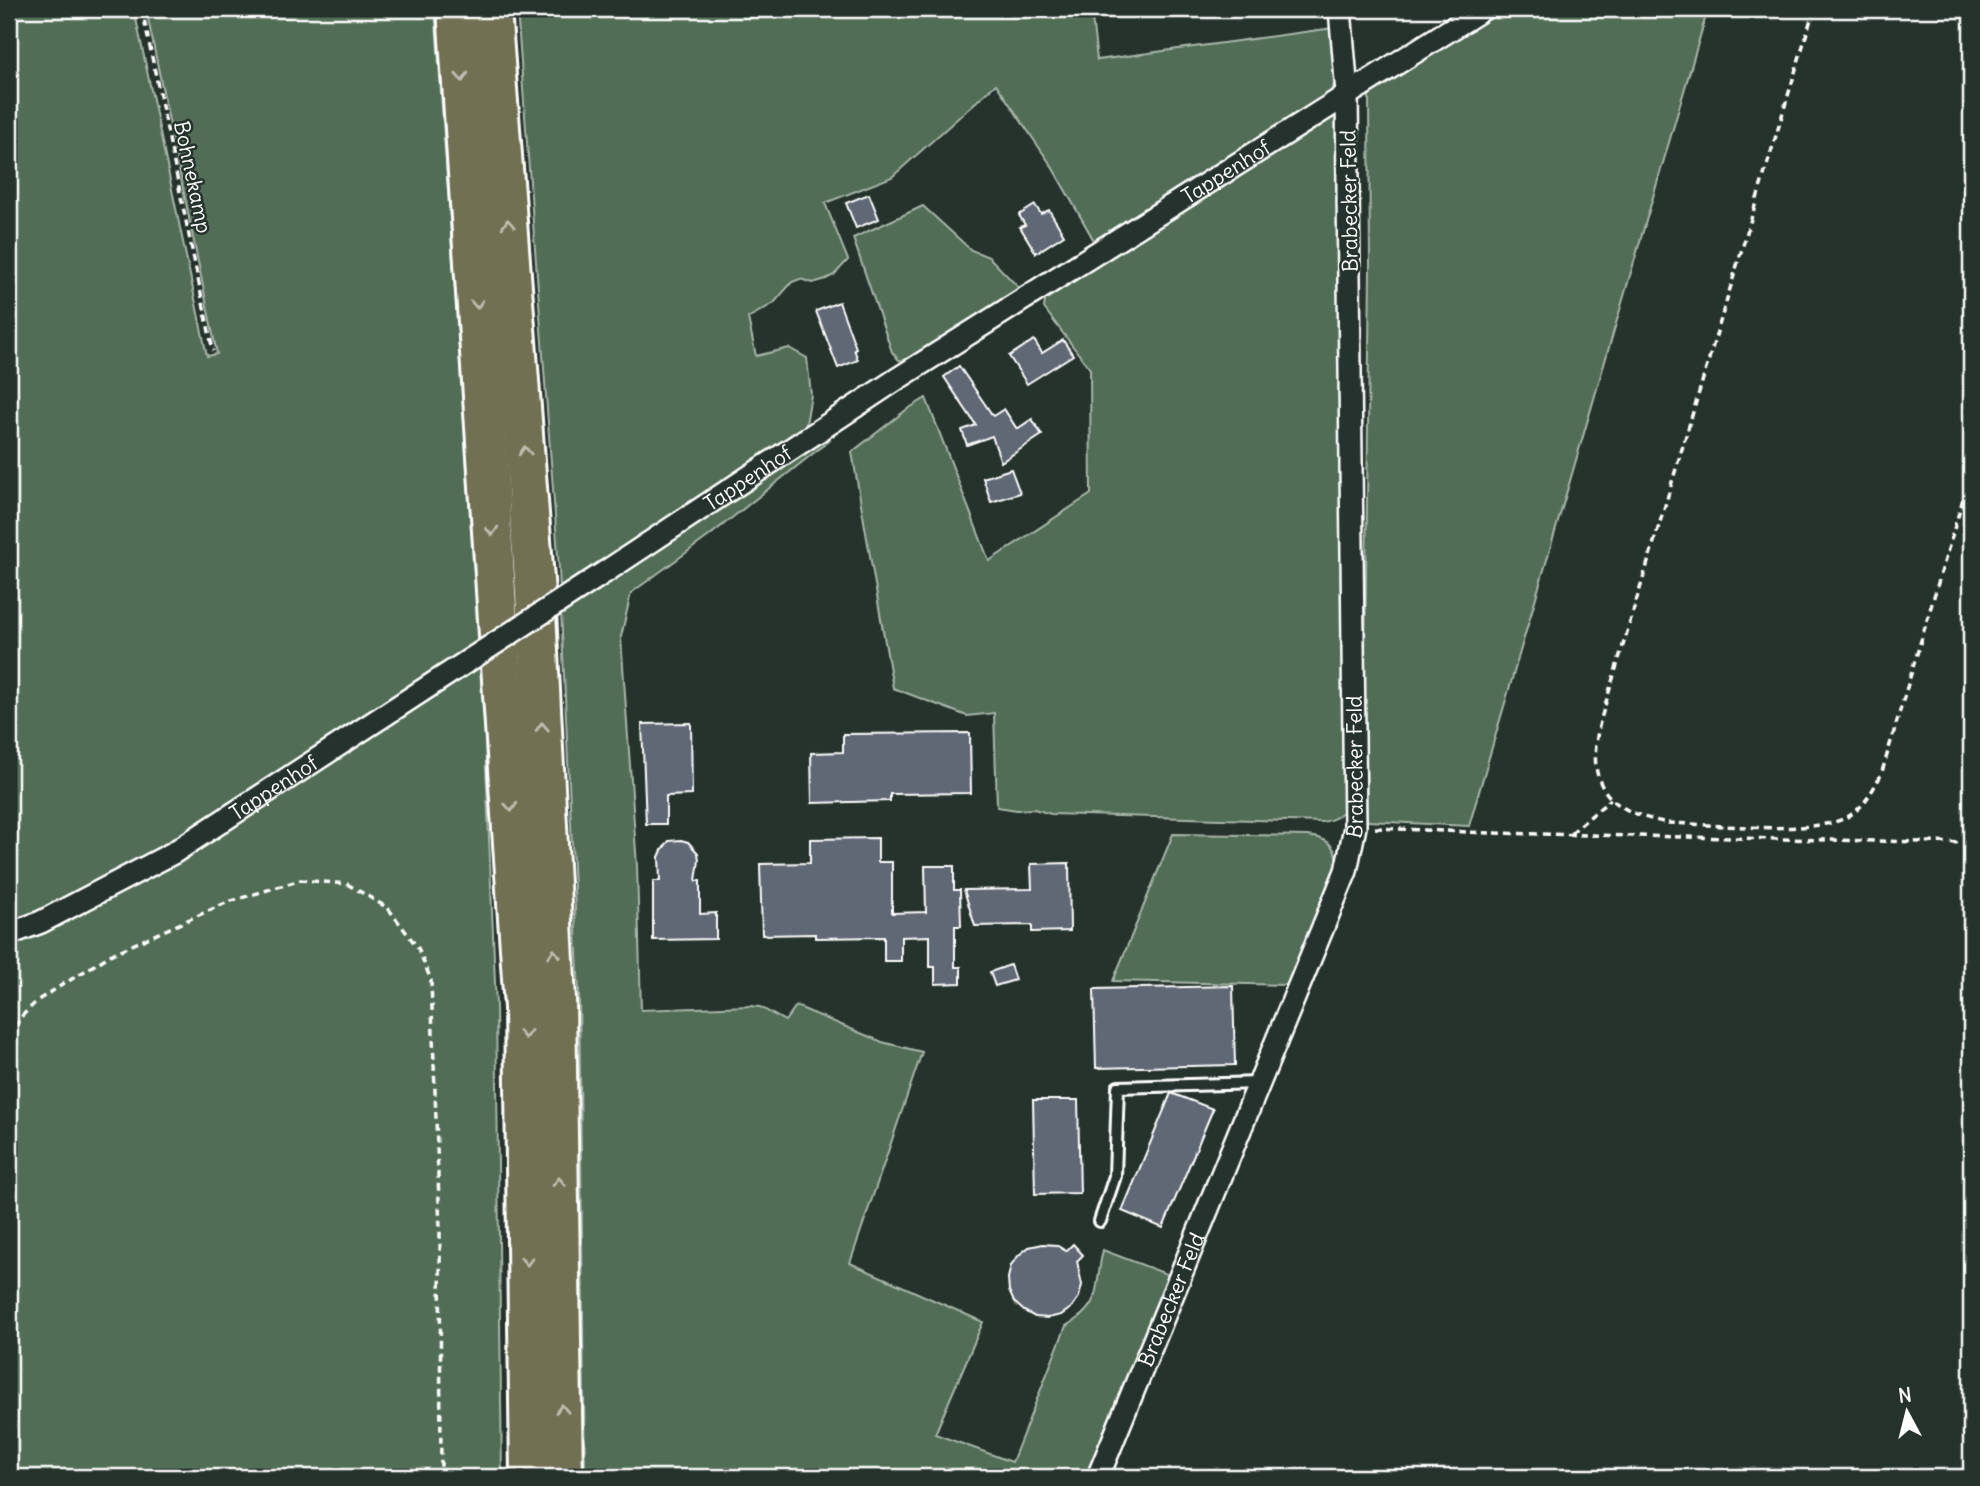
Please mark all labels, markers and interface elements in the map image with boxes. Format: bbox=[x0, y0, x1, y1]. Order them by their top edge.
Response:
one-way arrow bbox=[454, 72, 469, 83]
street label: Bohnekamp bbox=[168, 118, 218, 236]
street label: Brabecker Feld bbox=[1334, 130, 1364, 272]
street label: Tappenhof bbox=[1176, 133, 1276, 209]
one-way arrow bbox=[500, 219, 515, 230]
one-way arrow bbox=[469, 299, 484, 310]
street label: Tappenhof bbox=[698, 438, 797, 517]
one-way arrow bbox=[518, 446, 533, 457]
one-way arrow bbox=[484, 526, 499, 537]
street label: Brabecker Feld bbox=[1340, 695, 1369, 840]
one-way arrow bbox=[535, 721, 550, 732]
street label: Tappenhof bbox=[224, 748, 324, 826]
one-way arrow bbox=[503, 802, 518, 813]
one-way arrow bbox=[547, 948, 562, 959]
one-way arrow bbox=[517, 1029, 532, 1040]
one-way arrow bbox=[551, 1176, 567, 1186]
street label: Brabecker Feld bbox=[1131, 1228, 1210, 1370]
one-way arrow bbox=[519, 1257, 535, 1267]
north arrow bbox=[1871, 1378, 1941, 1448]
text: N bbox=[1897, 1382, 1913, 1408]
one-way arrow bbox=[554, 1403, 570, 1414]

